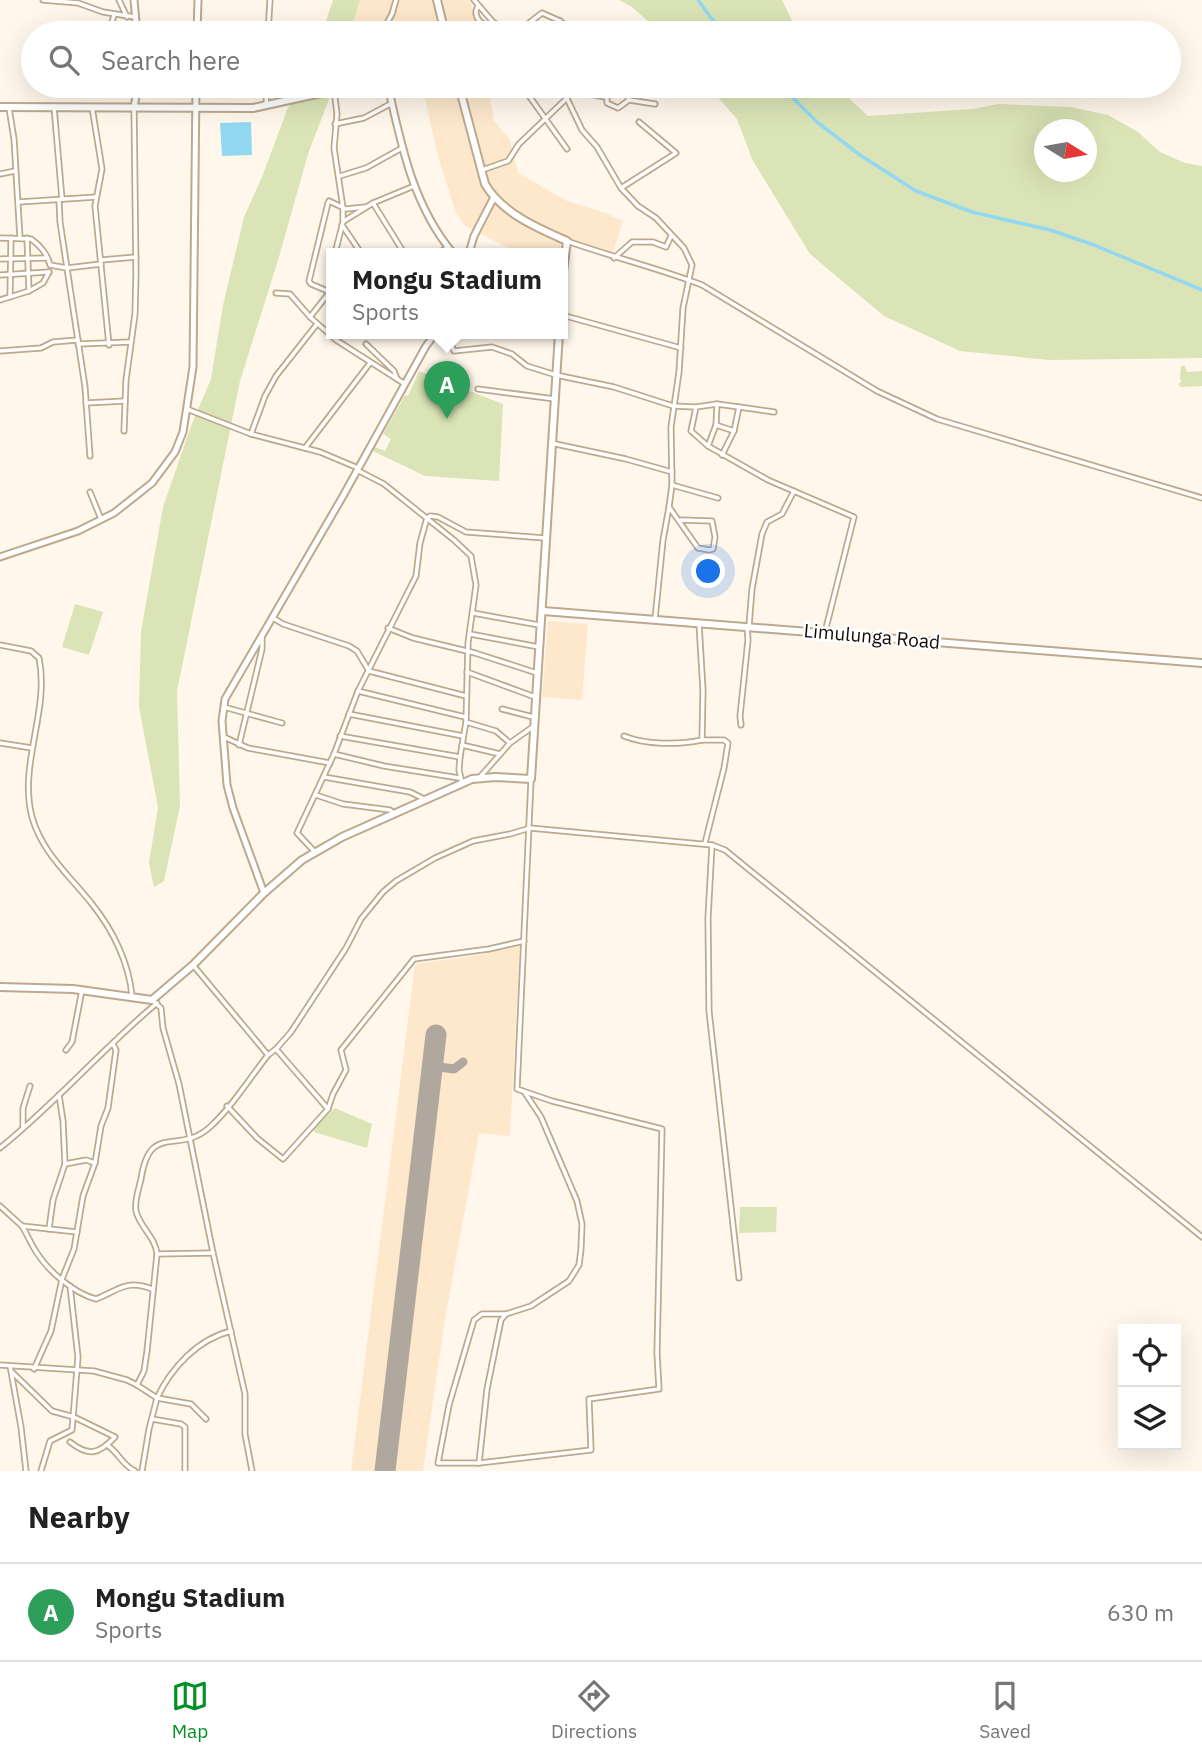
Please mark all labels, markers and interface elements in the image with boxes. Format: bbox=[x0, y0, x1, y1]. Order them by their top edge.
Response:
search box bbox=[21, 21, 1181, 98]
icon: search bbox=[45, 41, 83, 79]
text: Search here bbox=[101, 43, 240, 77]
north arrow bbox=[1034, 119, 1097, 182]
popup bbox=[326, 248, 568, 339]
text: Mongu Stadium bbox=[352, 262, 542, 296]
text: Sports bbox=[352, 296, 419, 326]
pin: A bbox=[424, 361, 470, 419]
your location bbox=[691, 554, 725, 588]
street label: Limulunga Road bbox=[803, 618, 941, 654]
map controls bbox=[1118, 1324, 1181, 1450]
button: locate bbox=[1118, 1324, 1181, 1387]
button: layers bbox=[1118, 1387, 1181, 1450]
text: Nearby bbox=[28, 1497, 130, 1536]
text: Mongu Stadium bbox=[95, 1580, 285, 1614]
text: A bbox=[43, 1597, 59, 1627]
text: 630 m bbox=[1107, 1597, 1174, 1627]
text: Sports bbox=[95, 1614, 162, 1644]
tab: Map bbox=[171, 1677, 209, 1743]
tab: Directions bbox=[551, 1677, 637, 1743]
tab: Saved bbox=[979, 1677, 1031, 1743]

